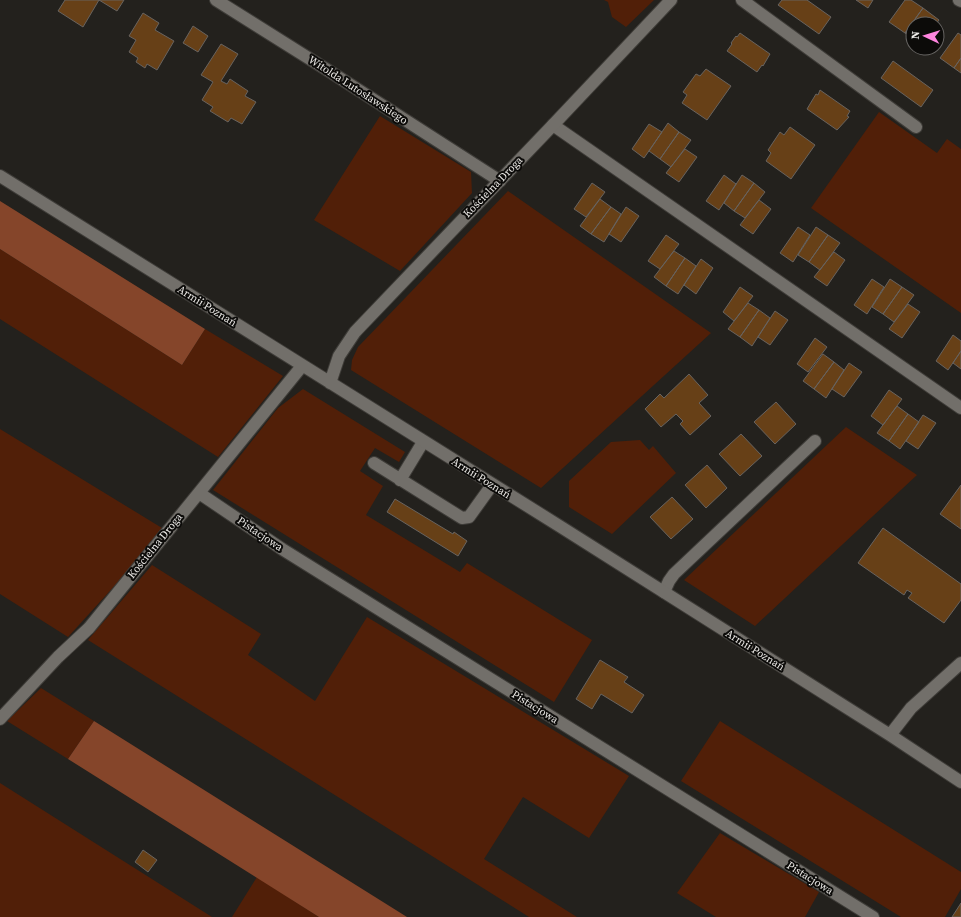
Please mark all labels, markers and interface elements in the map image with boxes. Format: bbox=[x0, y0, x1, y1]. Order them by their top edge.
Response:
north arrow bbox=[905, 16, 945, 56]
text: N bbox=[908, 31, 923, 40]
street label: Witolda Lutosławskiego bbox=[305, 52, 411, 128]
street label: Kościelna Droga bbox=[460, 153, 526, 221]
street label: Armii Poznań bbox=[175, 282, 240, 330]
street label: Armii Poznań bbox=[449, 454, 514, 502]
street label: Kościelna Droga bbox=[124, 510, 186, 582]
street label: Pistacjowa bbox=[234, 513, 286, 555]
street label: Armii Poznań bbox=[723, 626, 788, 674]
street label: Pistacjowa bbox=[509, 687, 561, 727]
street label: Pistacjowa bbox=[784, 858, 836, 898]

